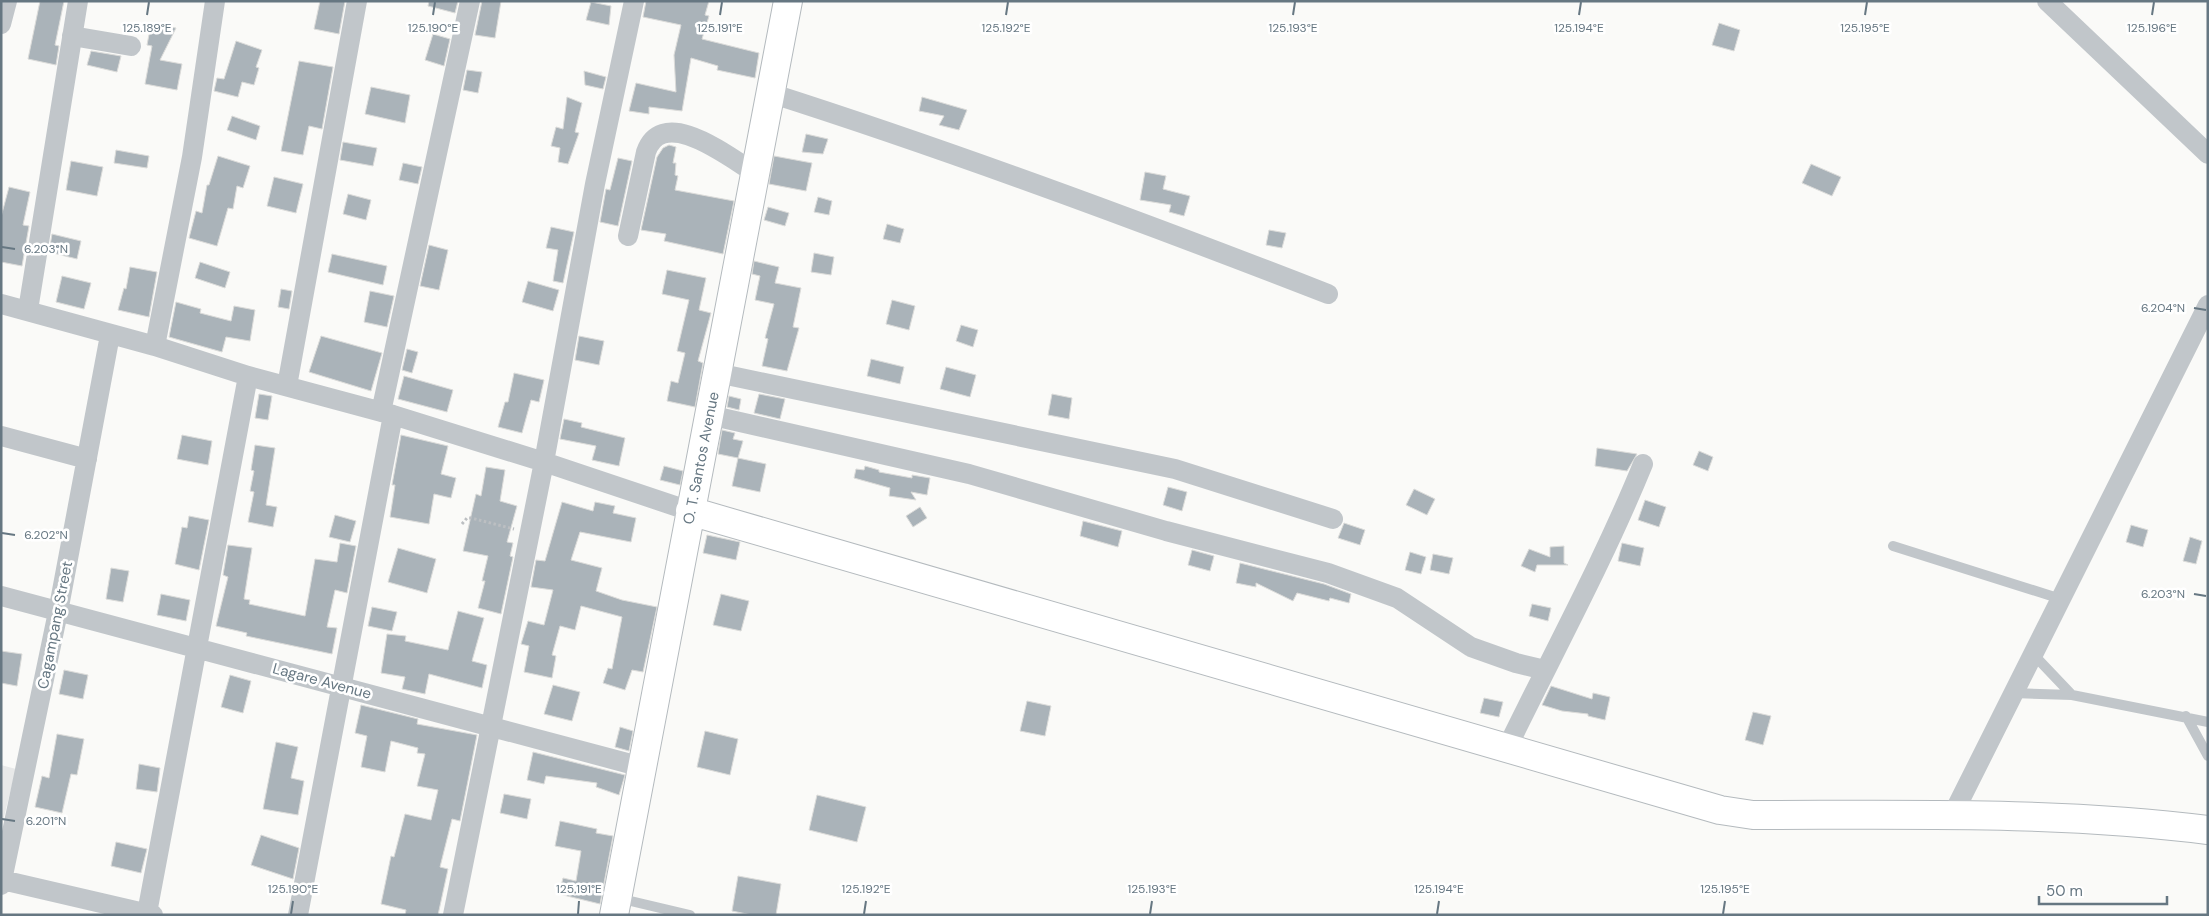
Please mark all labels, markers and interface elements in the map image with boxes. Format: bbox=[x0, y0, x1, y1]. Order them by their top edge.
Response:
text: 125.189°E bbox=[122, 20, 172, 36]
text: 125.190°E bbox=[408, 20, 458, 36]
text: 125.191°E bbox=[697, 20, 743, 36]
text: 125.192°E bbox=[982, 20, 1031, 36]
text: 125.193°E bbox=[1268, 20, 1318, 36]
text: 125.194°E bbox=[1554, 20, 1604, 36]
text: 125.195°E bbox=[1840, 20, 1890, 36]
text: 125.196°E bbox=[2127, 20, 2177, 36]
text: 6.203°N bbox=[24, 241, 68, 257]
text: 6.204°N bbox=[2141, 300, 2185, 316]
street label: O. T. Santos Avenue bbox=[678, 390, 724, 526]
text: 6.202°N bbox=[24, 527, 68, 543]
street label: Cagampang Street bbox=[33, 559, 77, 691]
text: 6.203°N bbox=[2141, 586, 2185, 602]
street label: Lagare Avenue bbox=[270, 658, 374, 704]
text: 6.201°N bbox=[26, 813, 66, 829]
scale bar bbox=[2039, 874, 2166, 906]
text: 125.190°E bbox=[268, 881, 318, 897]
text: 125.191°E bbox=[556, 881, 602, 897]
text: 125.192°E bbox=[842, 881, 891, 897]
text: 125.193°E bbox=[1127, 881, 1177, 897]
text: 125.194°E bbox=[1414, 881, 1464, 897]
text: 125.195°E bbox=[1700, 881, 1750, 897]
text: 50 m bbox=[2046, 881, 2083, 901]

